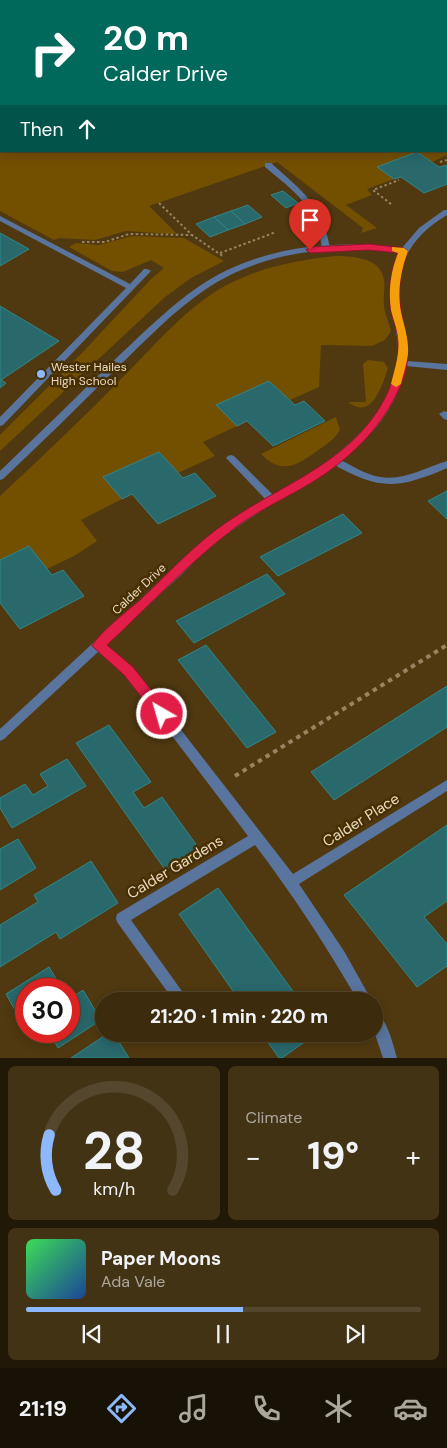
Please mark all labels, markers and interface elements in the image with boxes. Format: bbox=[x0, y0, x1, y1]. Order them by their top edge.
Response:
text: 20 m bbox=[103, 15, 189, 61]
icon: right bbox=[20, 20, 85, 85]
text: Calder Drive bbox=[103, 59, 228, 88]
icon: ahead bbox=[73, 115, 101, 143]
text: Then bbox=[20, 117, 63, 142]
pin bbox=[289, 199, 331, 250]
icon: arrive bbox=[296, 206, 324, 234]
place label: Wester Hailes High School bbox=[51, 359, 127, 389]
marker: Wester Hailes High School bbox=[35, 368, 47, 380]
street label: Calder Drive bbox=[109, 560, 170, 618]
position arrow bbox=[135, 687, 187, 739]
street label: Calder Place bbox=[319, 788, 403, 852]
street label: Calder Gardens bbox=[123, 830, 227, 904]
speed limit sign: 30 bbox=[15, 978, 80, 1043]
text: 21:20 · 1 min · 220 m bbox=[150, 1004, 328, 1029]
text: Climate bbox=[246, 1107, 302, 1128]
text: 28 bbox=[82, 1117, 145, 1185]
text: 19° bbox=[307, 1131, 359, 1181]
text: − bbox=[246, 1139, 261, 1176]
text: + bbox=[406, 1139, 421, 1176]
text: km/h bbox=[93, 1177, 135, 1201]
text: Paper Moons bbox=[101, 1246, 221, 1271]
text: Ada Vale bbox=[101, 1271, 165, 1292]
icon: previous bbox=[78, 1320, 106, 1348]
icon: pause bbox=[209, 1320, 237, 1348]
icon: next bbox=[341, 1320, 369, 1348]
icon: directions bbox=[104, 1391, 139, 1426]
icon: music bbox=[176, 1391, 211, 1426]
icon: phone bbox=[249, 1391, 284, 1426]
icon: climate bbox=[321, 1391, 356, 1426]
icon: car bbox=[393, 1391, 428, 1426]
text: 21:19 bbox=[19, 1394, 67, 1423]

